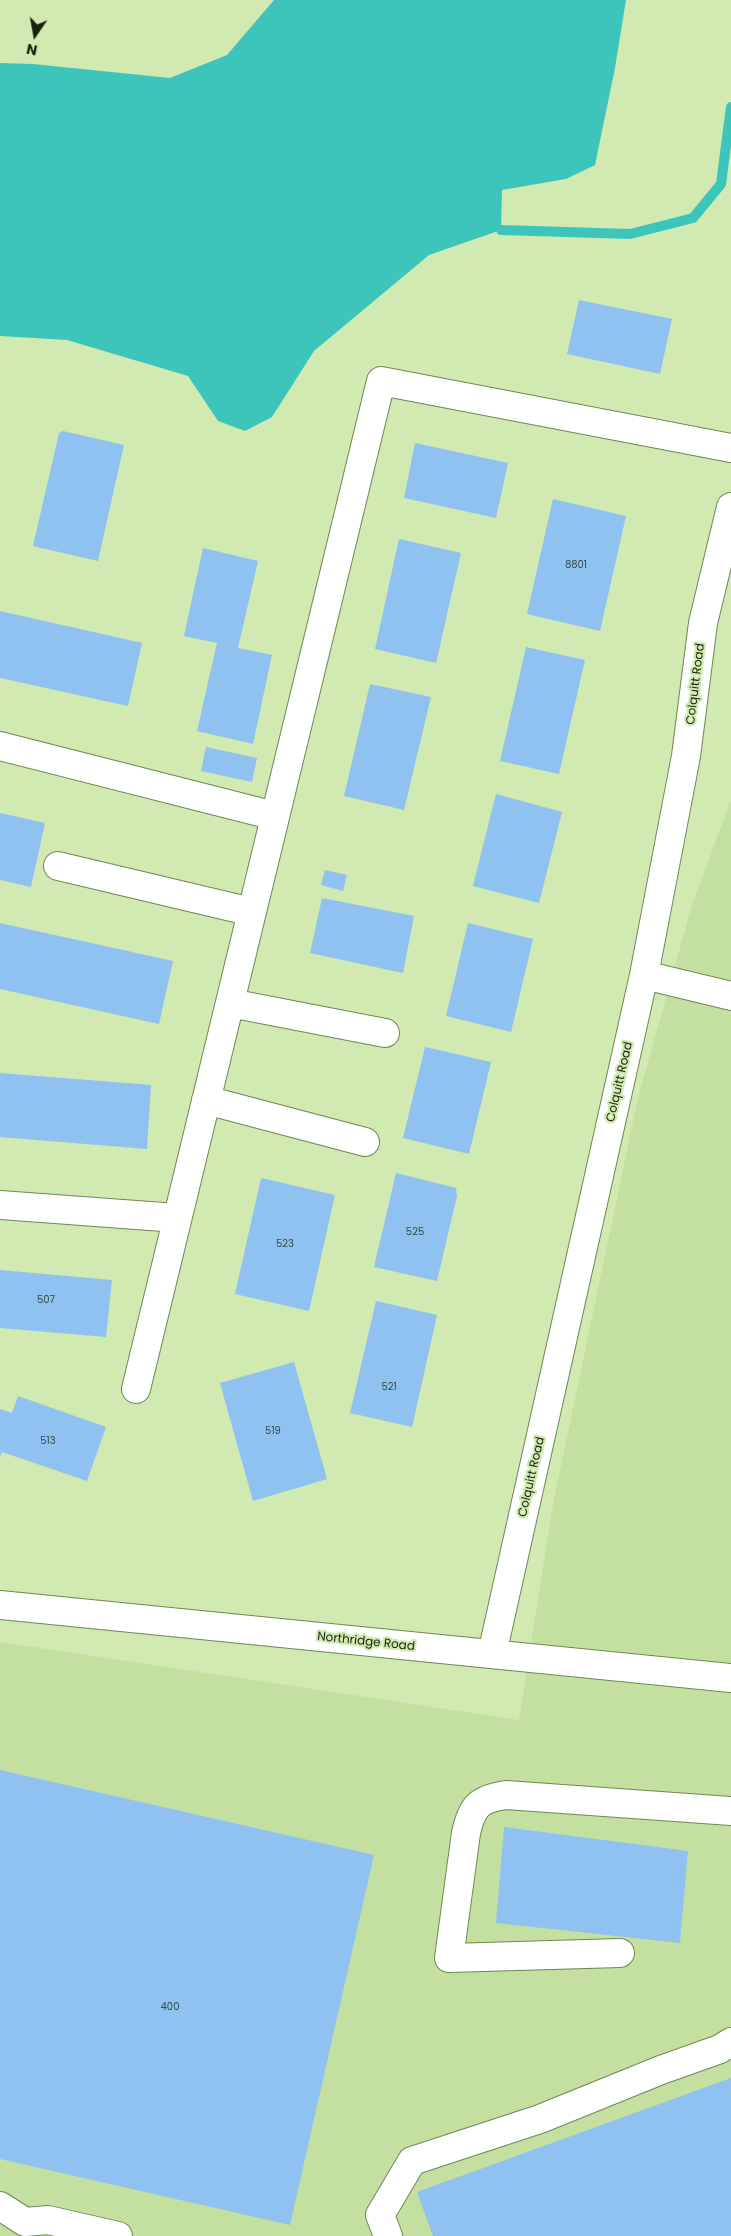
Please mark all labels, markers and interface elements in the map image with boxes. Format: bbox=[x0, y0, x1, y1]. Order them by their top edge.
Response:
north arrow bbox=[10, 10, 60, 60]
text: N bbox=[25, 39, 39, 61]
house number: 8801 bbox=[565, 559, 587, 571]
street label: Colquitt Road bbox=[684, 643, 708, 725]
street label: Colquitt Road bbox=[604, 1041, 636, 1123]
house number: 525 bbox=[406, 1226, 424, 1238]
house number: 523 bbox=[276, 1238, 294, 1250]
house number: 507 bbox=[37, 1294, 55, 1306]
house number: 521 bbox=[381, 1381, 397, 1393]
house number: 519 bbox=[265, 1425, 281, 1437]
house number: 513 bbox=[40, 1435, 56, 1447]
street label: Colquitt Road bbox=[516, 1436, 548, 1518]
street label: Northridge Road bbox=[316, 1630, 416, 1654]
house number: 400 bbox=[161, 2001, 179, 2013]

